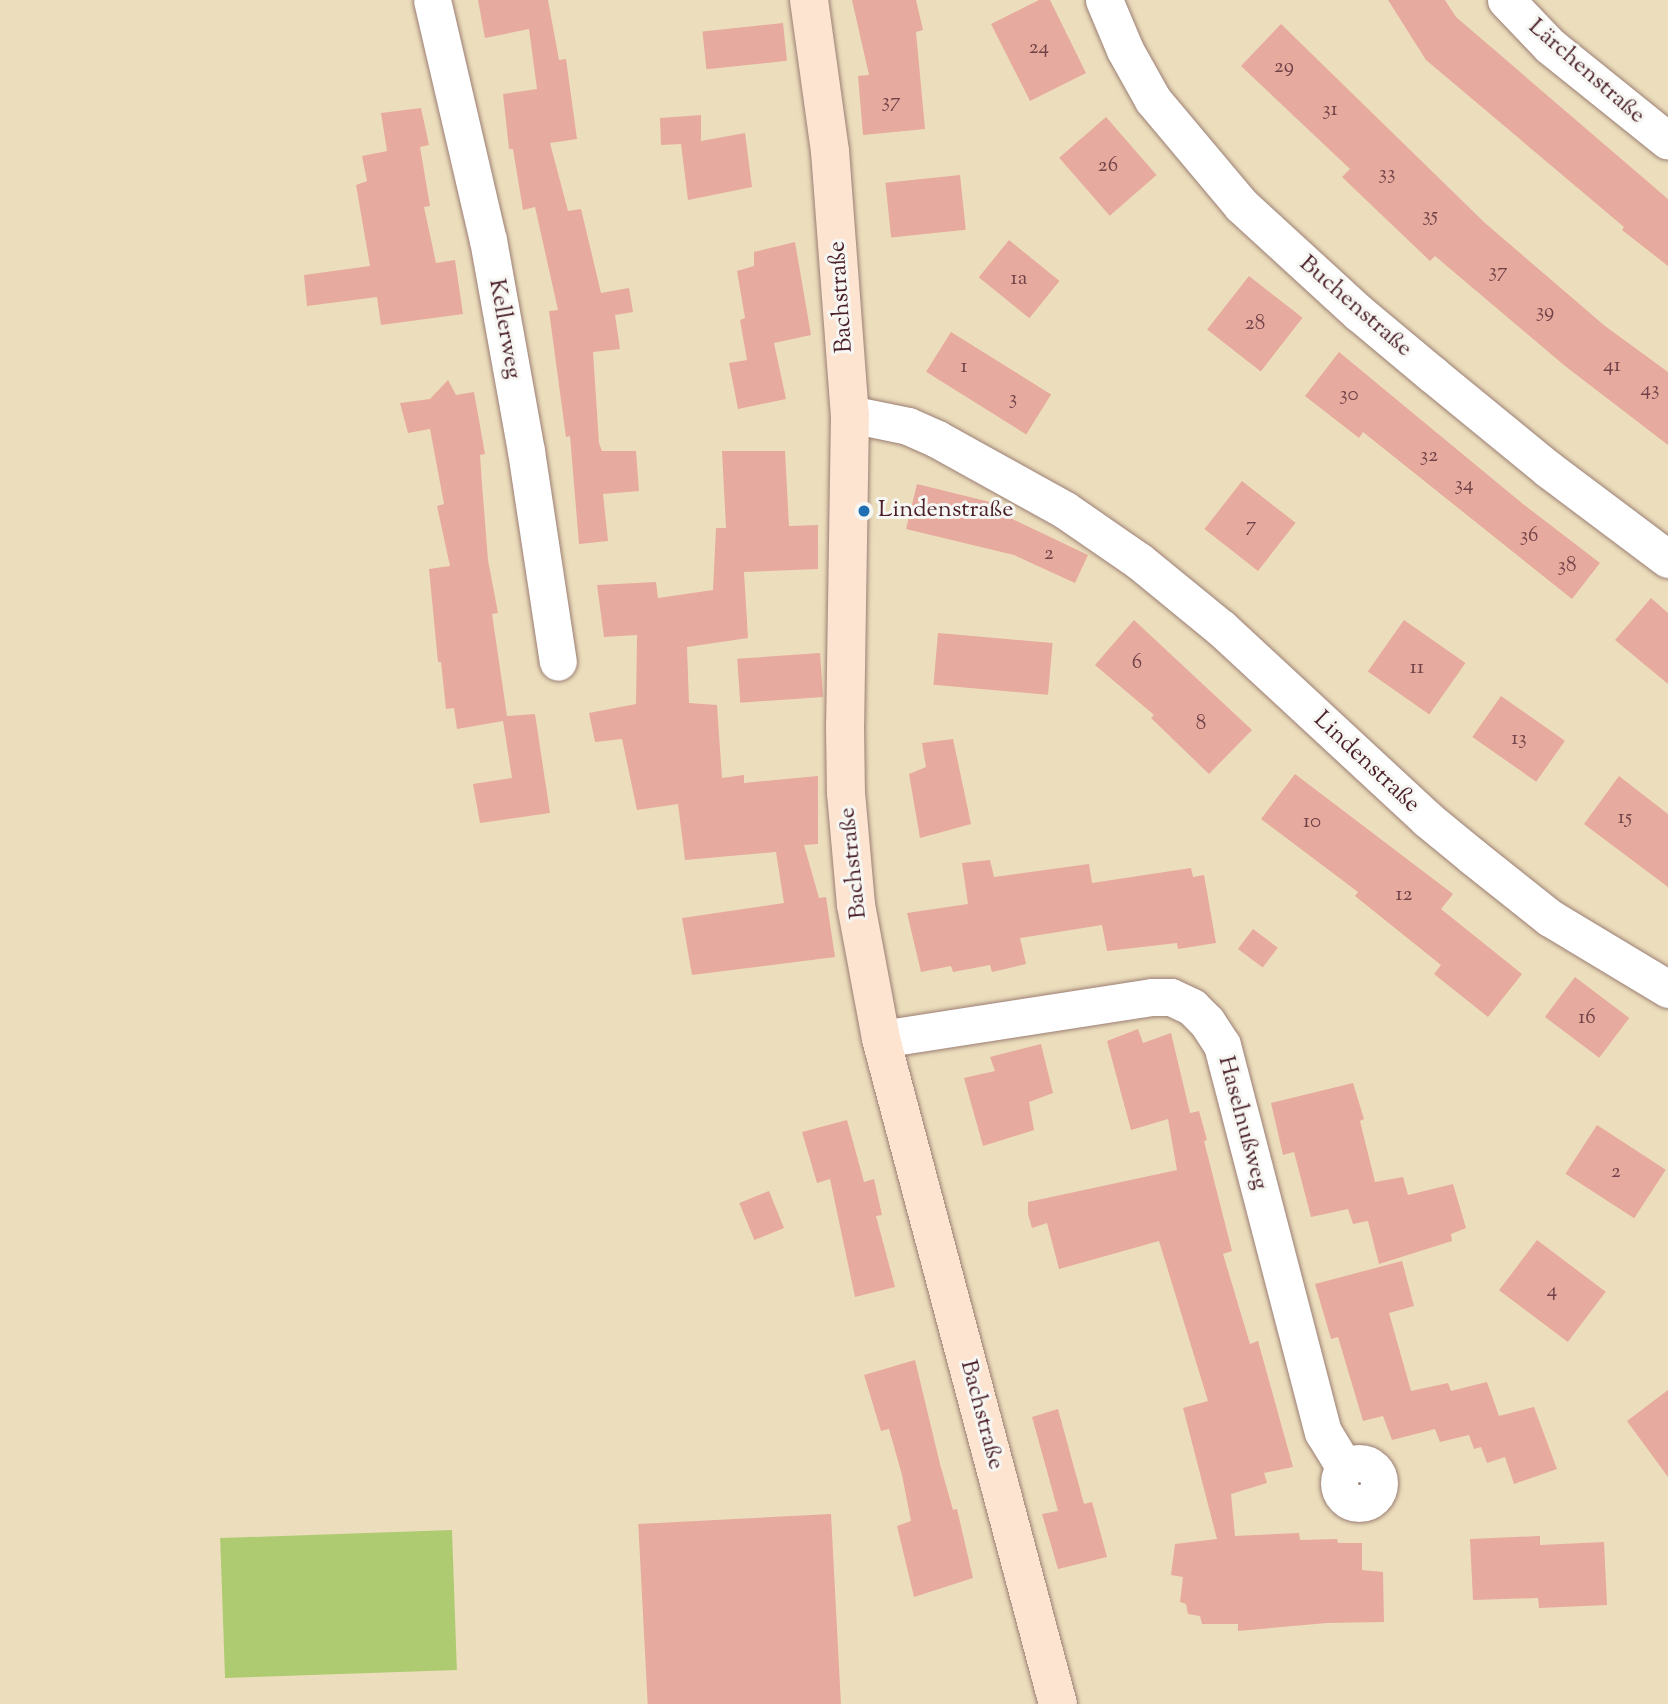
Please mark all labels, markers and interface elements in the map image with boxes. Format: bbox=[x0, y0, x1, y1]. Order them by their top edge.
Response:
street label: Lärchenstraße bbox=[1522, 13, 1650, 131]
house number: 24 bbox=[1029, 35, 1049, 61]
house number: 29 bbox=[1274, 54, 1294, 80]
house number: 37 bbox=[881, 89, 901, 115]
house number: 31 bbox=[1322, 97, 1338, 123]
house number: 26 bbox=[1098, 153, 1118, 179]
house number: 33 bbox=[1379, 161, 1395, 187]
house number: 35 bbox=[1422, 203, 1438, 229]
street label: Bachstraße bbox=[824, 240, 860, 354]
street label: Buchenstraße bbox=[1293, 250, 1417, 364]
house number: 37 bbox=[1488, 259, 1508, 285]
house number: 1a bbox=[1011, 266, 1027, 292]
street label: Kellerweg bbox=[481, 277, 527, 381]
house number: 39 bbox=[1536, 299, 1554, 325]
house number: 28 bbox=[1245, 311, 1265, 337]
house number: 41 bbox=[1603, 353, 1621, 379]
house number: 1 bbox=[960, 354, 968, 380]
house number: 43 bbox=[1640, 377, 1660, 403]
house number: 30 bbox=[1339, 382, 1359, 408]
house number: 3 bbox=[1009, 386, 1017, 412]
house number: 32 bbox=[1420, 443, 1438, 469]
house number: 34 bbox=[1454, 472, 1474, 498]
place label: Lindenstraße bbox=[878, 497, 1013, 525]
marker: Lindenstraße bbox=[856, 503, 872, 519]
house number: 7 bbox=[1246, 513, 1256, 539]
house number: 36 bbox=[1520, 523, 1538, 549]
house number: 2 bbox=[1044, 541, 1054, 567]
house number: 38 bbox=[1558, 553, 1576, 579]
house number: 6 bbox=[1132, 650, 1142, 676]
house number: 11 bbox=[1410, 655, 1424, 681]
street label: Lindenstraße bbox=[1307, 706, 1425, 820]
house number: 8 bbox=[1196, 711, 1206, 737]
house number: 13 bbox=[1511, 726, 1527, 752]
house number: 15 bbox=[1618, 805, 1632, 831]
street label: Bachstraße bbox=[834, 806, 874, 920]
house number: 10 bbox=[1303, 809, 1321, 835]
house number: 12 bbox=[1396, 882, 1412, 908]
house number: 16 bbox=[1578, 1005, 1596, 1031]
street label: Haselnußweg bbox=[1210, 1053, 1274, 1193]
house number: 2 bbox=[1611, 1159, 1621, 1185]
house number: 4 bbox=[1547, 1278, 1557, 1304]
street label: Bachstraße bbox=[953, 1357, 1009, 1473]

